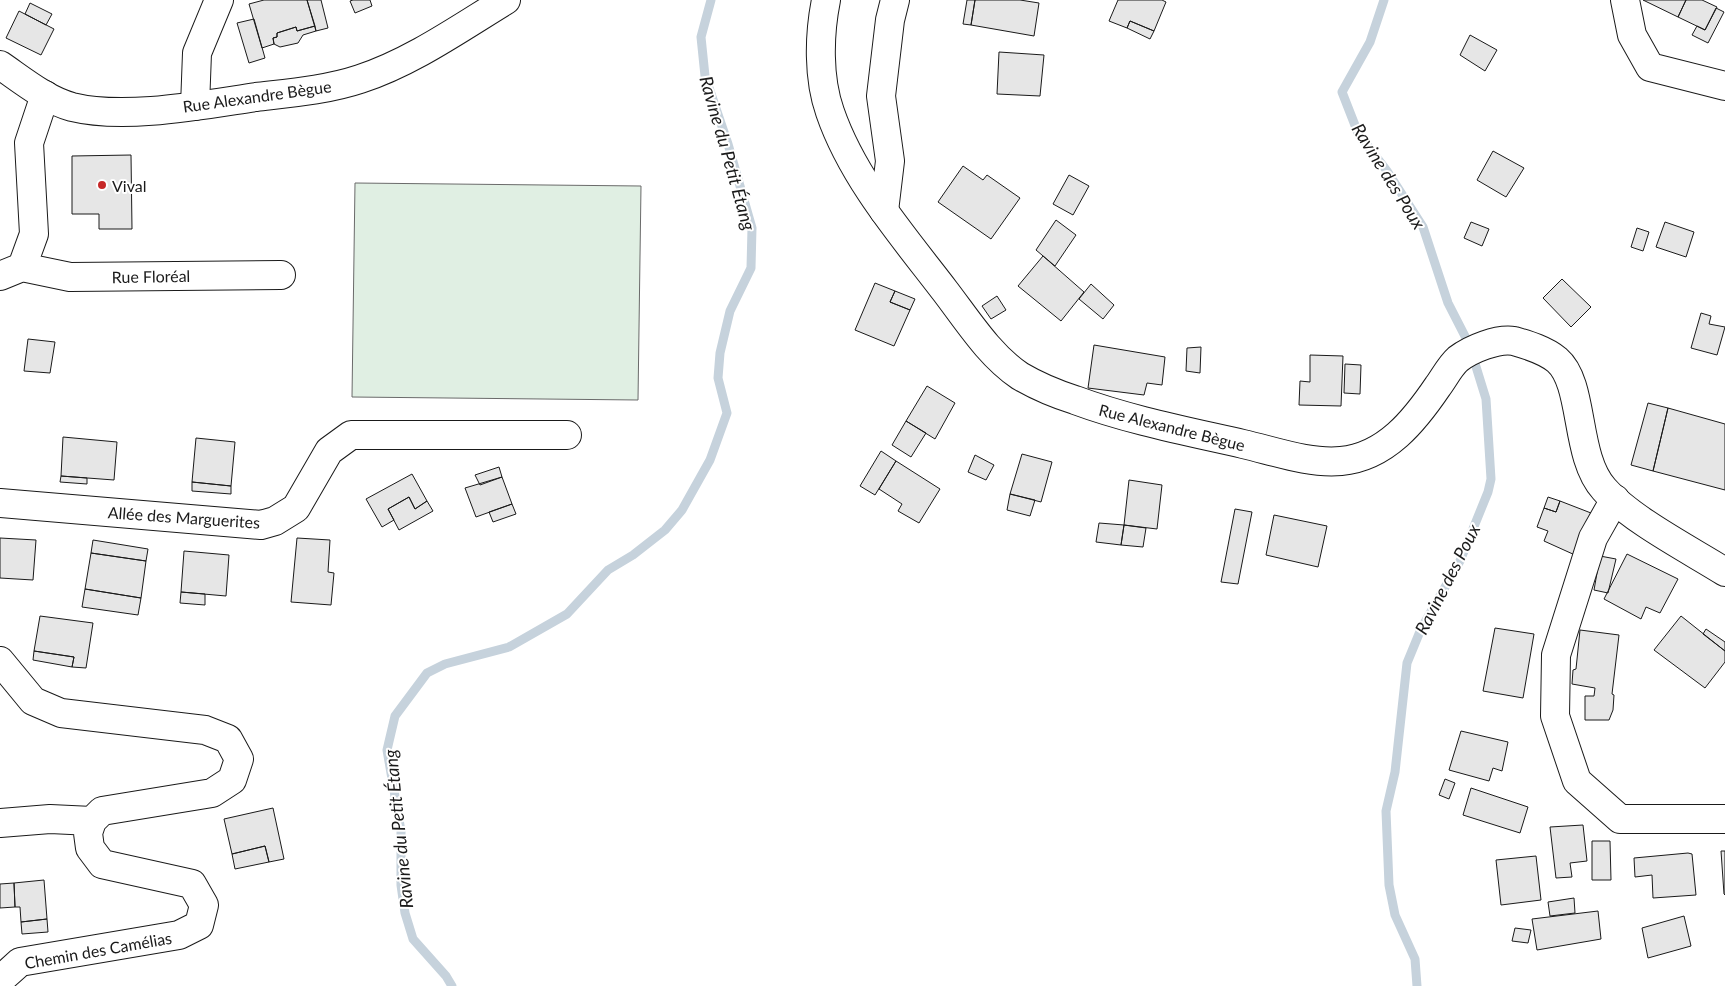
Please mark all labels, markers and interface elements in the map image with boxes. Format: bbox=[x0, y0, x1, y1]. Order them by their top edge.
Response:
water label: Ravine du Petit Étang bbox=[695, 73, 761, 233]
street label: Rue Alexandre Bègue bbox=[182, 76, 332, 116]
water label: Ravine des Poux bbox=[1348, 119, 1431, 234]
place label: Vival bbox=[112, 176, 146, 195]
marker: Vival bbox=[96, 179, 108, 191]
street label: Rue Floréal bbox=[112, 266, 190, 286]
street label: Rue Alexandre Bègue bbox=[1097, 400, 1247, 454]
street label: Allée des Marguerites bbox=[107, 502, 261, 532]
water label: Ravine des Poux bbox=[1410, 520, 1485, 638]
water label: Ravine du Petit Étang bbox=[379, 748, 417, 910]
street label: Chemin des Camélias bbox=[23, 928, 173, 972]

